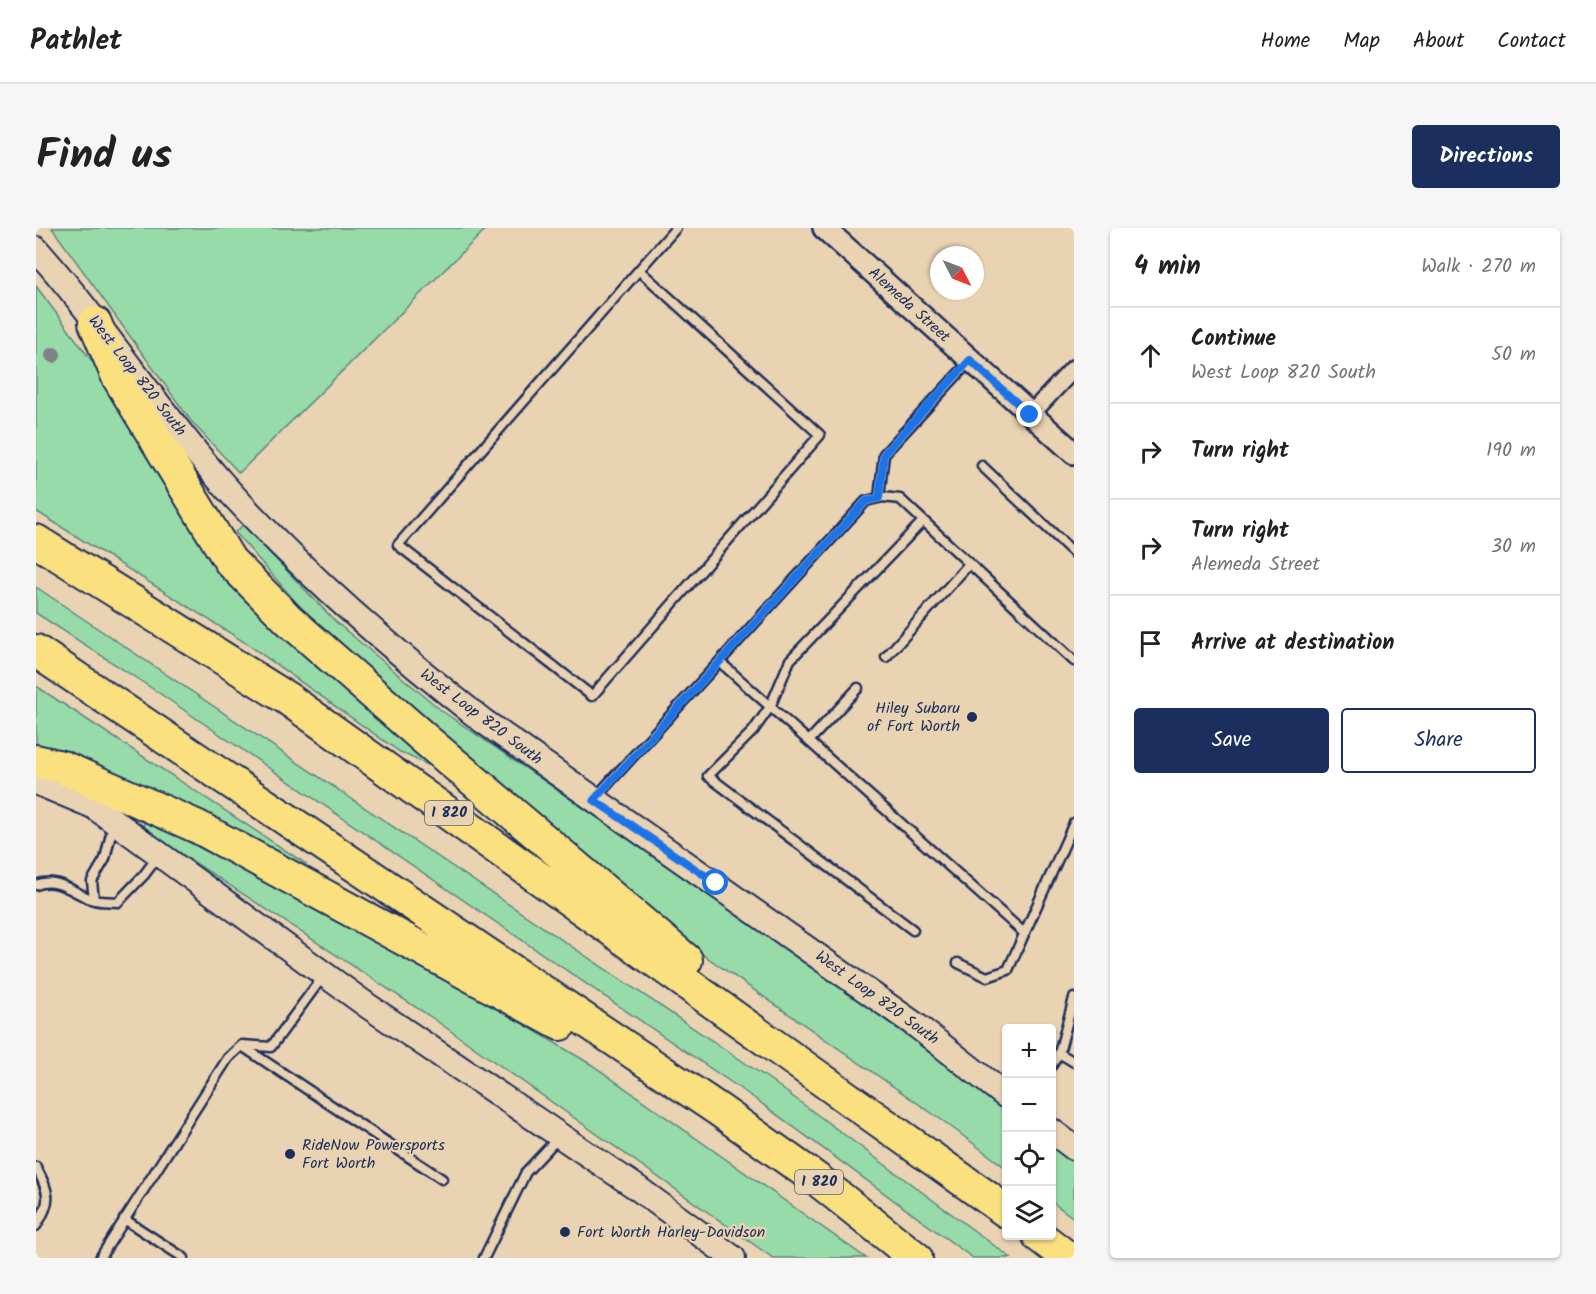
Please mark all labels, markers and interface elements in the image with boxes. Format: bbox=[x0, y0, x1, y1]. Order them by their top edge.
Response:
text: Pathlet bbox=[30, 19, 122, 64]
text: Home bbox=[1261, 25, 1310, 58]
text: Map bbox=[1343, 25, 1380, 58]
text: About bbox=[1413, 25, 1464, 58]
text: Contact bbox=[1497, 25, 1566, 58]
text: Find us bbox=[36, 123, 172, 190]
button: Directions bbox=[1412, 125, 1560, 188]
north arrow bbox=[930, 246, 984, 300]
text: 4 min bbox=[1134, 246, 1201, 288]
text: Walk · 270 m bbox=[1421, 251, 1536, 283]
street label: Alemeda Street bbox=[862, 261, 956, 349]
street label: West Loop 820 South bbox=[82, 310, 192, 442]
text: Continue bbox=[1191, 322, 1276, 357]
icon: ahead bbox=[1134, 339, 1167, 372]
text: 50 m bbox=[1491, 339, 1536, 371]
text: West Loop 820 South bbox=[1191, 357, 1376, 389]
route end bbox=[1016, 401, 1042, 427]
text: Turn right bbox=[1191, 434, 1289, 469]
icon: right bbox=[1134, 435, 1167, 468]
text: 190 m bbox=[1486, 435, 1536, 467]
text: Turn right bbox=[1191, 514, 1289, 549]
icon: right bbox=[1134, 531, 1167, 564]
text: 30 m bbox=[1491, 531, 1536, 563]
text: Alemeda Street bbox=[1191, 549, 1320, 581]
text: Arrive at destination bbox=[1191, 626, 1394, 661]
icon: arrive bbox=[1134, 627, 1167, 660]
street label: West Loop 820 South bbox=[414, 662, 548, 772]
place label: Hiley Subaru of Fort Worth bbox=[867, 696, 960, 739]
button: Save bbox=[1134, 708, 1329, 773]
button: Share bbox=[1341, 708, 1536, 773]
marker: Hiley Subaru of Fort Worth bbox=[965, 710, 979, 724]
road number: I 820 bbox=[425, 801, 473, 825]
route start bbox=[702, 869, 728, 895]
street label: West Loop 820 South bbox=[810, 944, 944, 1052]
map controls bbox=[1002, 1024, 1056, 1240]
button: + bbox=[1002, 1024, 1056, 1078]
button: − bbox=[1002, 1078, 1056, 1132]
button: locate bbox=[1002, 1132, 1056, 1186]
place label: RideNow Powersports Fort Worth bbox=[302, 1133, 445, 1176]
marker: RideNow Powersports Fort Worth bbox=[283, 1147, 297, 1161]
road number: I 820 bbox=[795, 1170, 843, 1194]
button: layers bbox=[1002, 1186, 1056, 1240]
place label: Fort Worth Harley-Davidson bbox=[577, 1220, 765, 1245]
marker: Fort Worth Harley-Davidson bbox=[558, 1225, 572, 1239]

